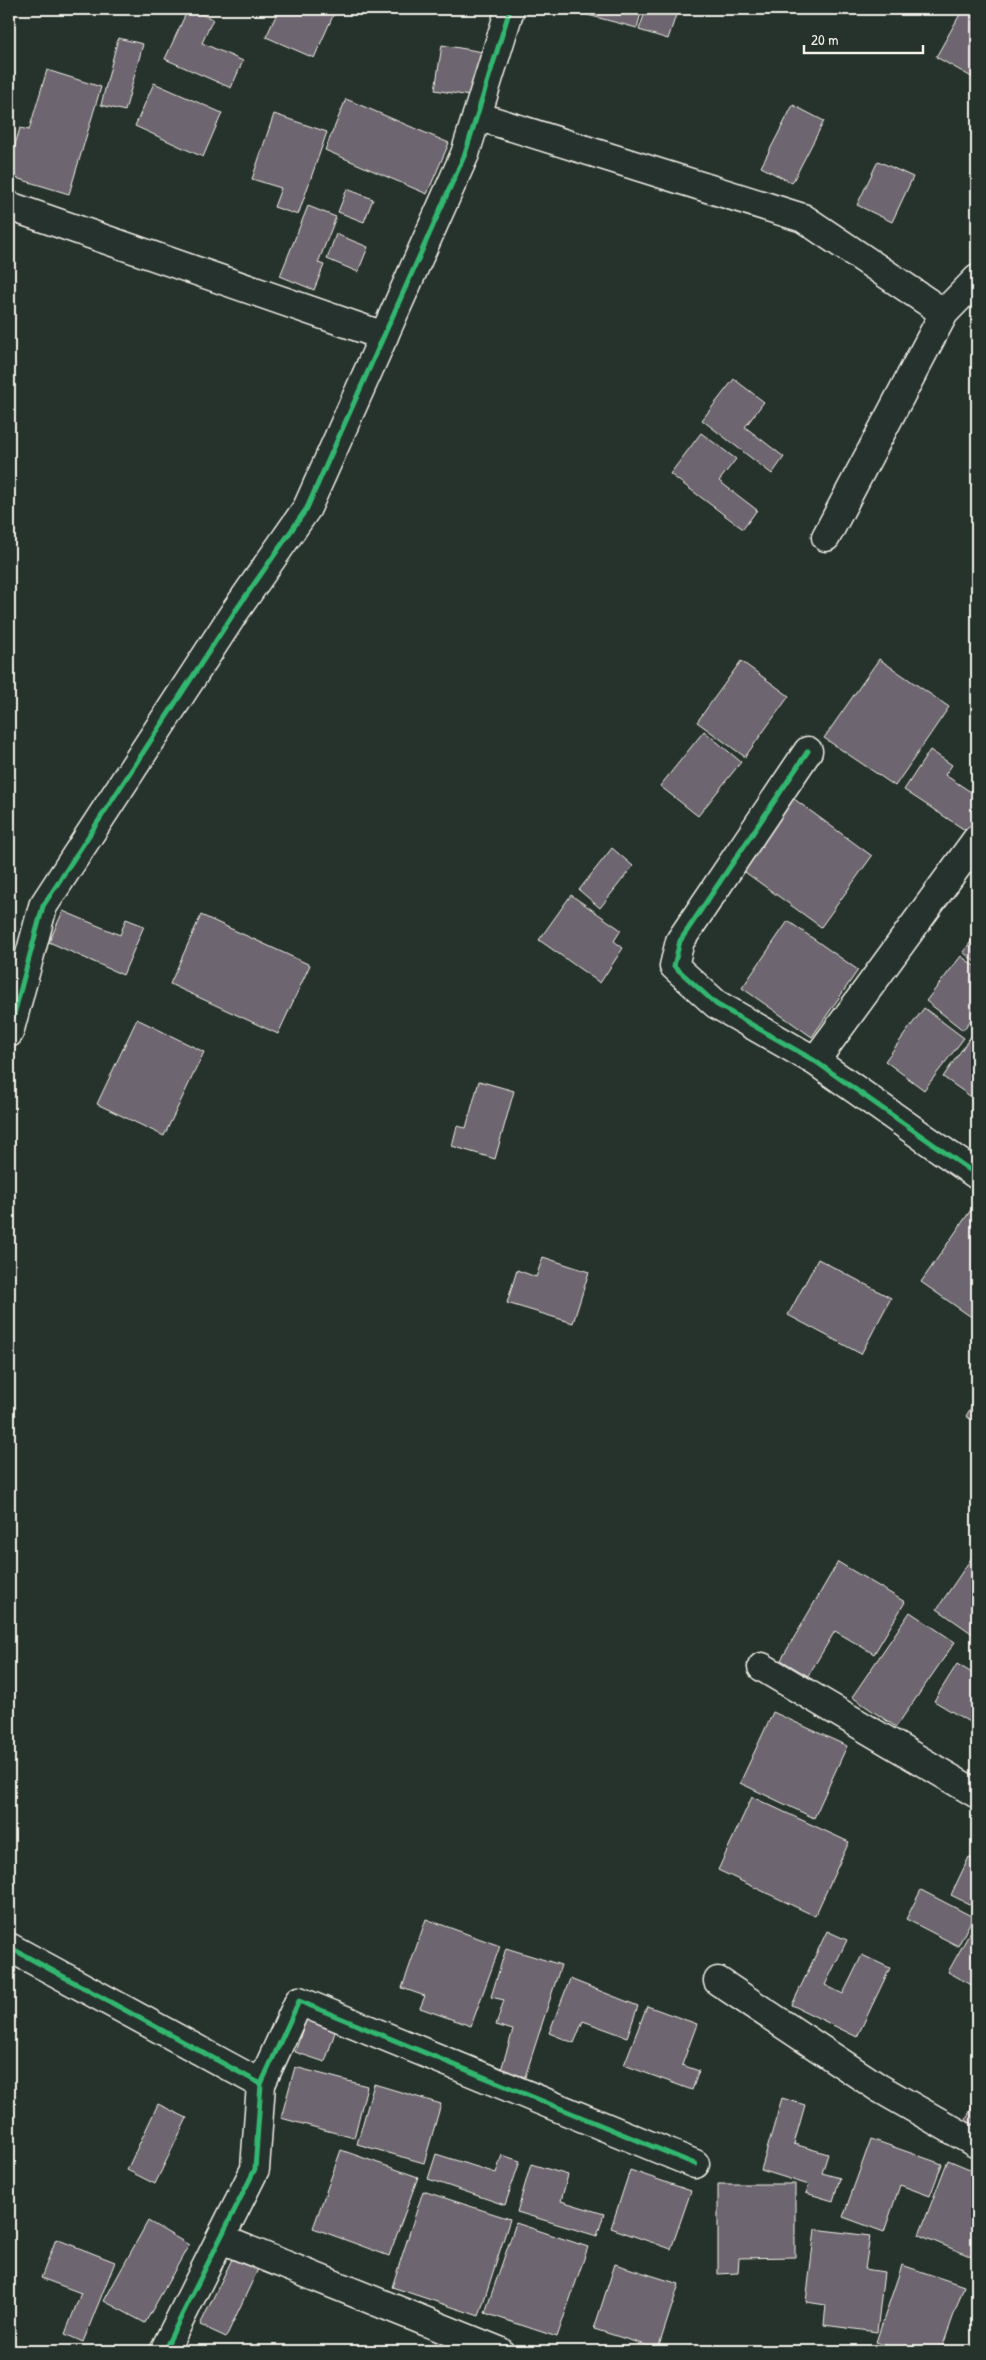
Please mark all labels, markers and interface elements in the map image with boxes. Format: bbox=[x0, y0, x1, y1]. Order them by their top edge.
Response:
scale bar bbox=[804, 22, 922, 54]
text: 20 m bbox=[811, 29, 838, 50]

